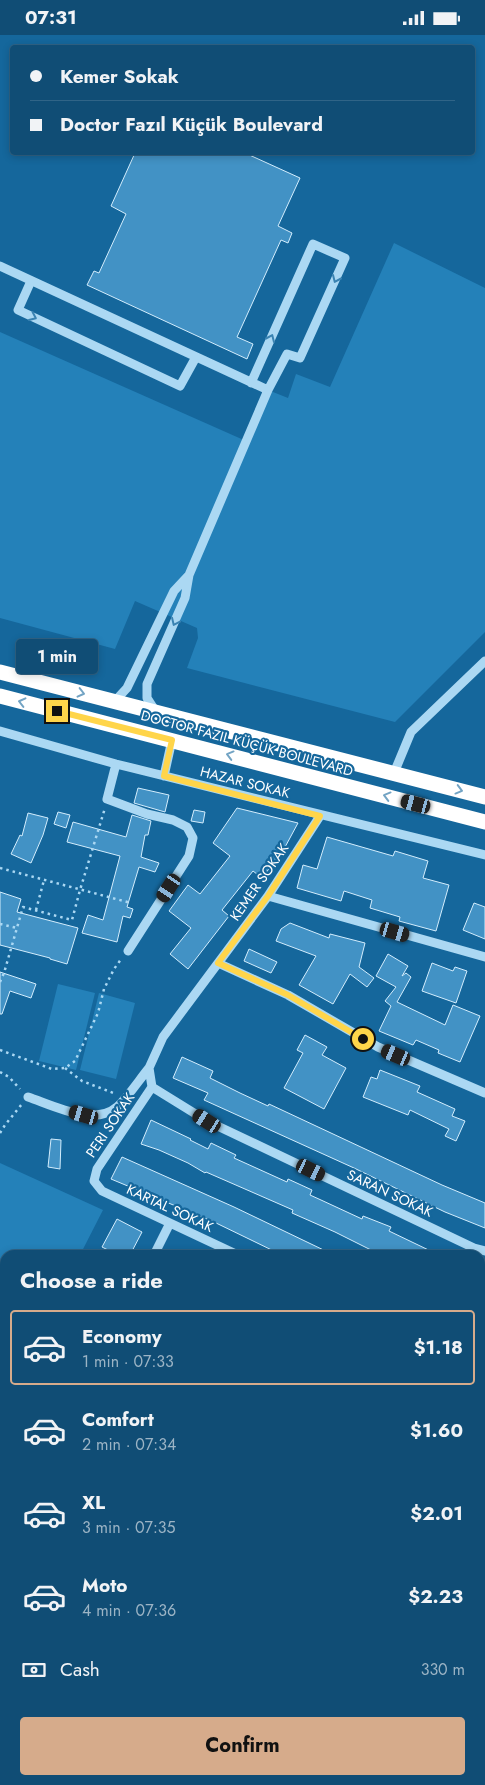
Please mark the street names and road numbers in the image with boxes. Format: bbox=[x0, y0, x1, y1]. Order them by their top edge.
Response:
street label: DOCTOR FAZIL KÜÇÜK BOULEVARD bbox=[139, 705, 355, 781]
street label: HAZAR SOKAK bbox=[198, 761, 292, 803]
street label: KEMER SOKAK bbox=[225, 839, 293, 925]
street label: PERI SOKAK bbox=[81, 1088, 139, 1162]
street label: SARAN SOKAK bbox=[344, 1164, 436, 1222]
street label: KARTAL SOKAK bbox=[123, 1179, 217, 1237]

